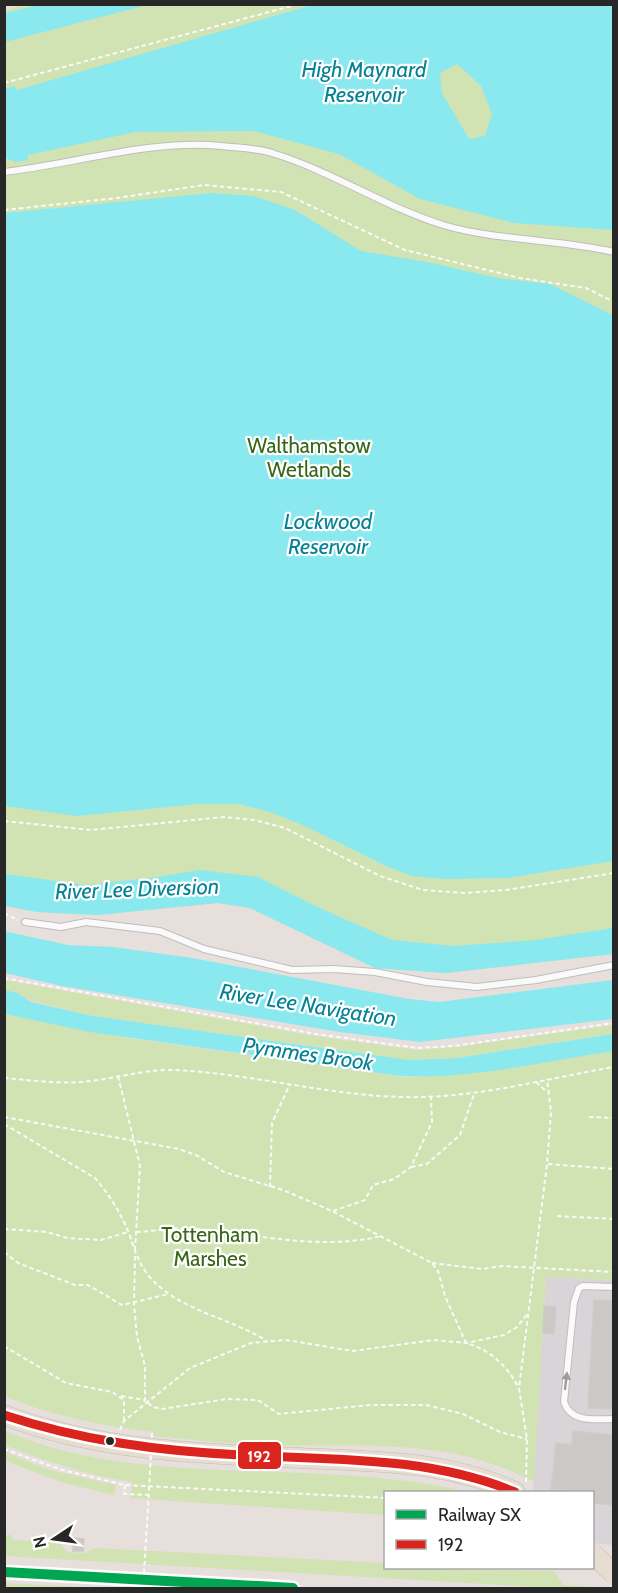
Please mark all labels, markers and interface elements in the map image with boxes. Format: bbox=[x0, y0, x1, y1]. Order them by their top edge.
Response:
water label: High Maynard Reservoir bbox=[302, 56, 427, 108]
park label: Walthamstow Wetlands bbox=[247, 433, 371, 482]
water label: Lockwood Reservoir bbox=[284, 508, 373, 560]
water label: River Lee Diversion bbox=[55, 873, 219, 905]
water label: River Lee Navigation bbox=[218, 978, 398, 1032]
water label: Pymmes Brook bbox=[241, 1032, 375, 1077]
park label: Tottenham Marshes bbox=[161, 1222, 259, 1271]
one-way arrow bbox=[561, 1372, 571, 1391]
unlabelled marker bbox=[104, 1435, 116, 1447]
line badge: 192 bbox=[237, 1441, 282, 1470]
text: 192 bbox=[247, 1447, 271, 1466]
legend bbox=[384, 1491, 594, 1569]
text: Railway SX bbox=[438, 1504, 521, 1526]
north arrow bbox=[24, 1509, 84, 1569]
text: 192 bbox=[438, 1534, 464, 1556]
text: N bbox=[29, 1535, 50, 1550]

